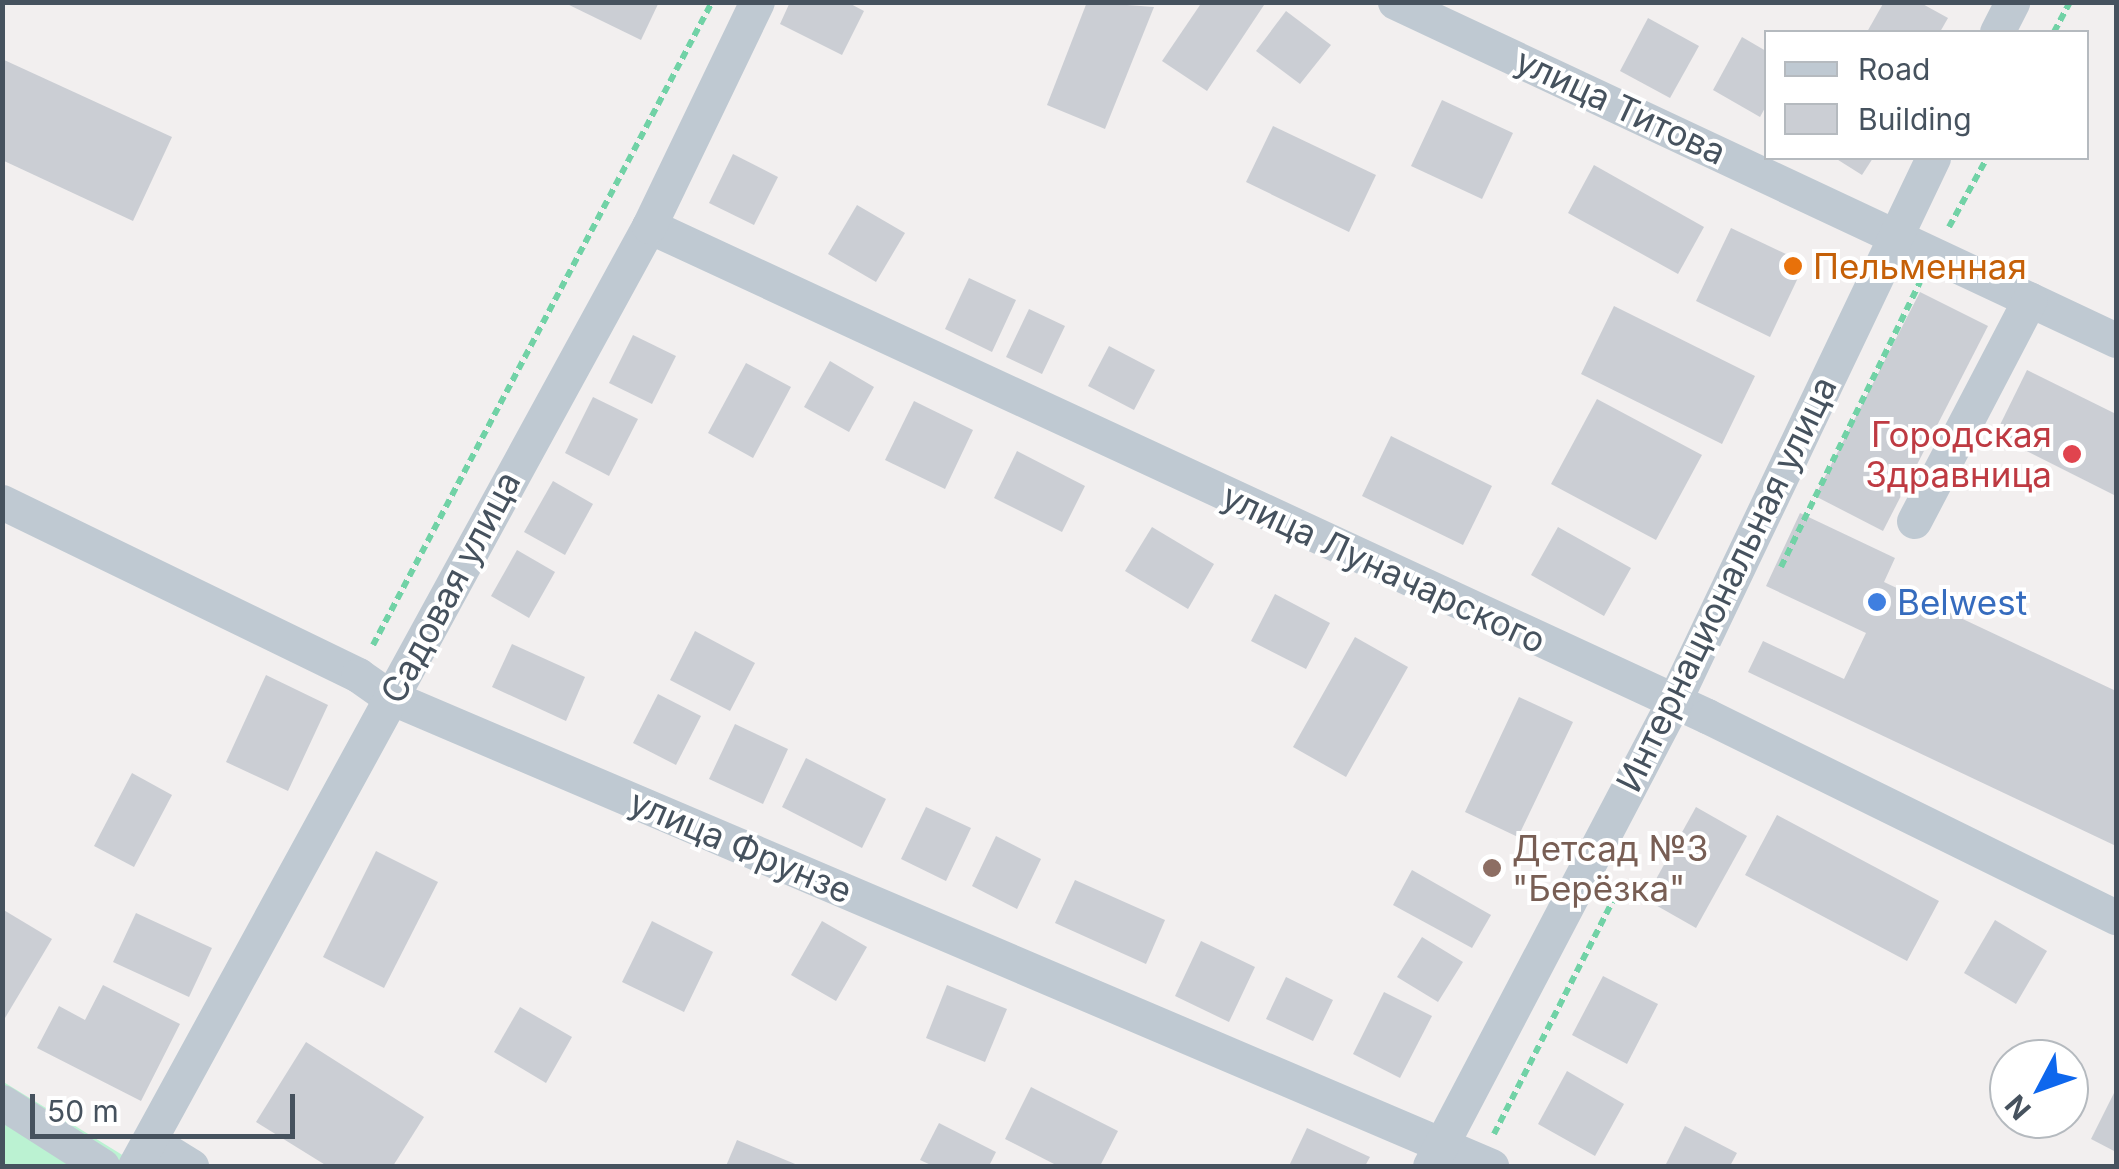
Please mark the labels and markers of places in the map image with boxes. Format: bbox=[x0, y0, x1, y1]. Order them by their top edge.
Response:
place label: Пельменная bbox=[1813, 245, 2027, 287]
marker: Пельменная bbox=[1782, 255, 1804, 277]
place label: Городская Здравница bbox=[1865, 413, 2052, 495]
marker: Городская Здравница bbox=[2061, 443, 2083, 465]
place label: Belwest bbox=[1897, 581, 2027, 623]
marker: Belwest bbox=[1866, 591, 1888, 613]
place label: Детсад №3 "Берёзка" bbox=[1512, 827, 1708, 909]
marker: Детсад №3 "Берёзка" bbox=[1481, 857, 1503, 879]

